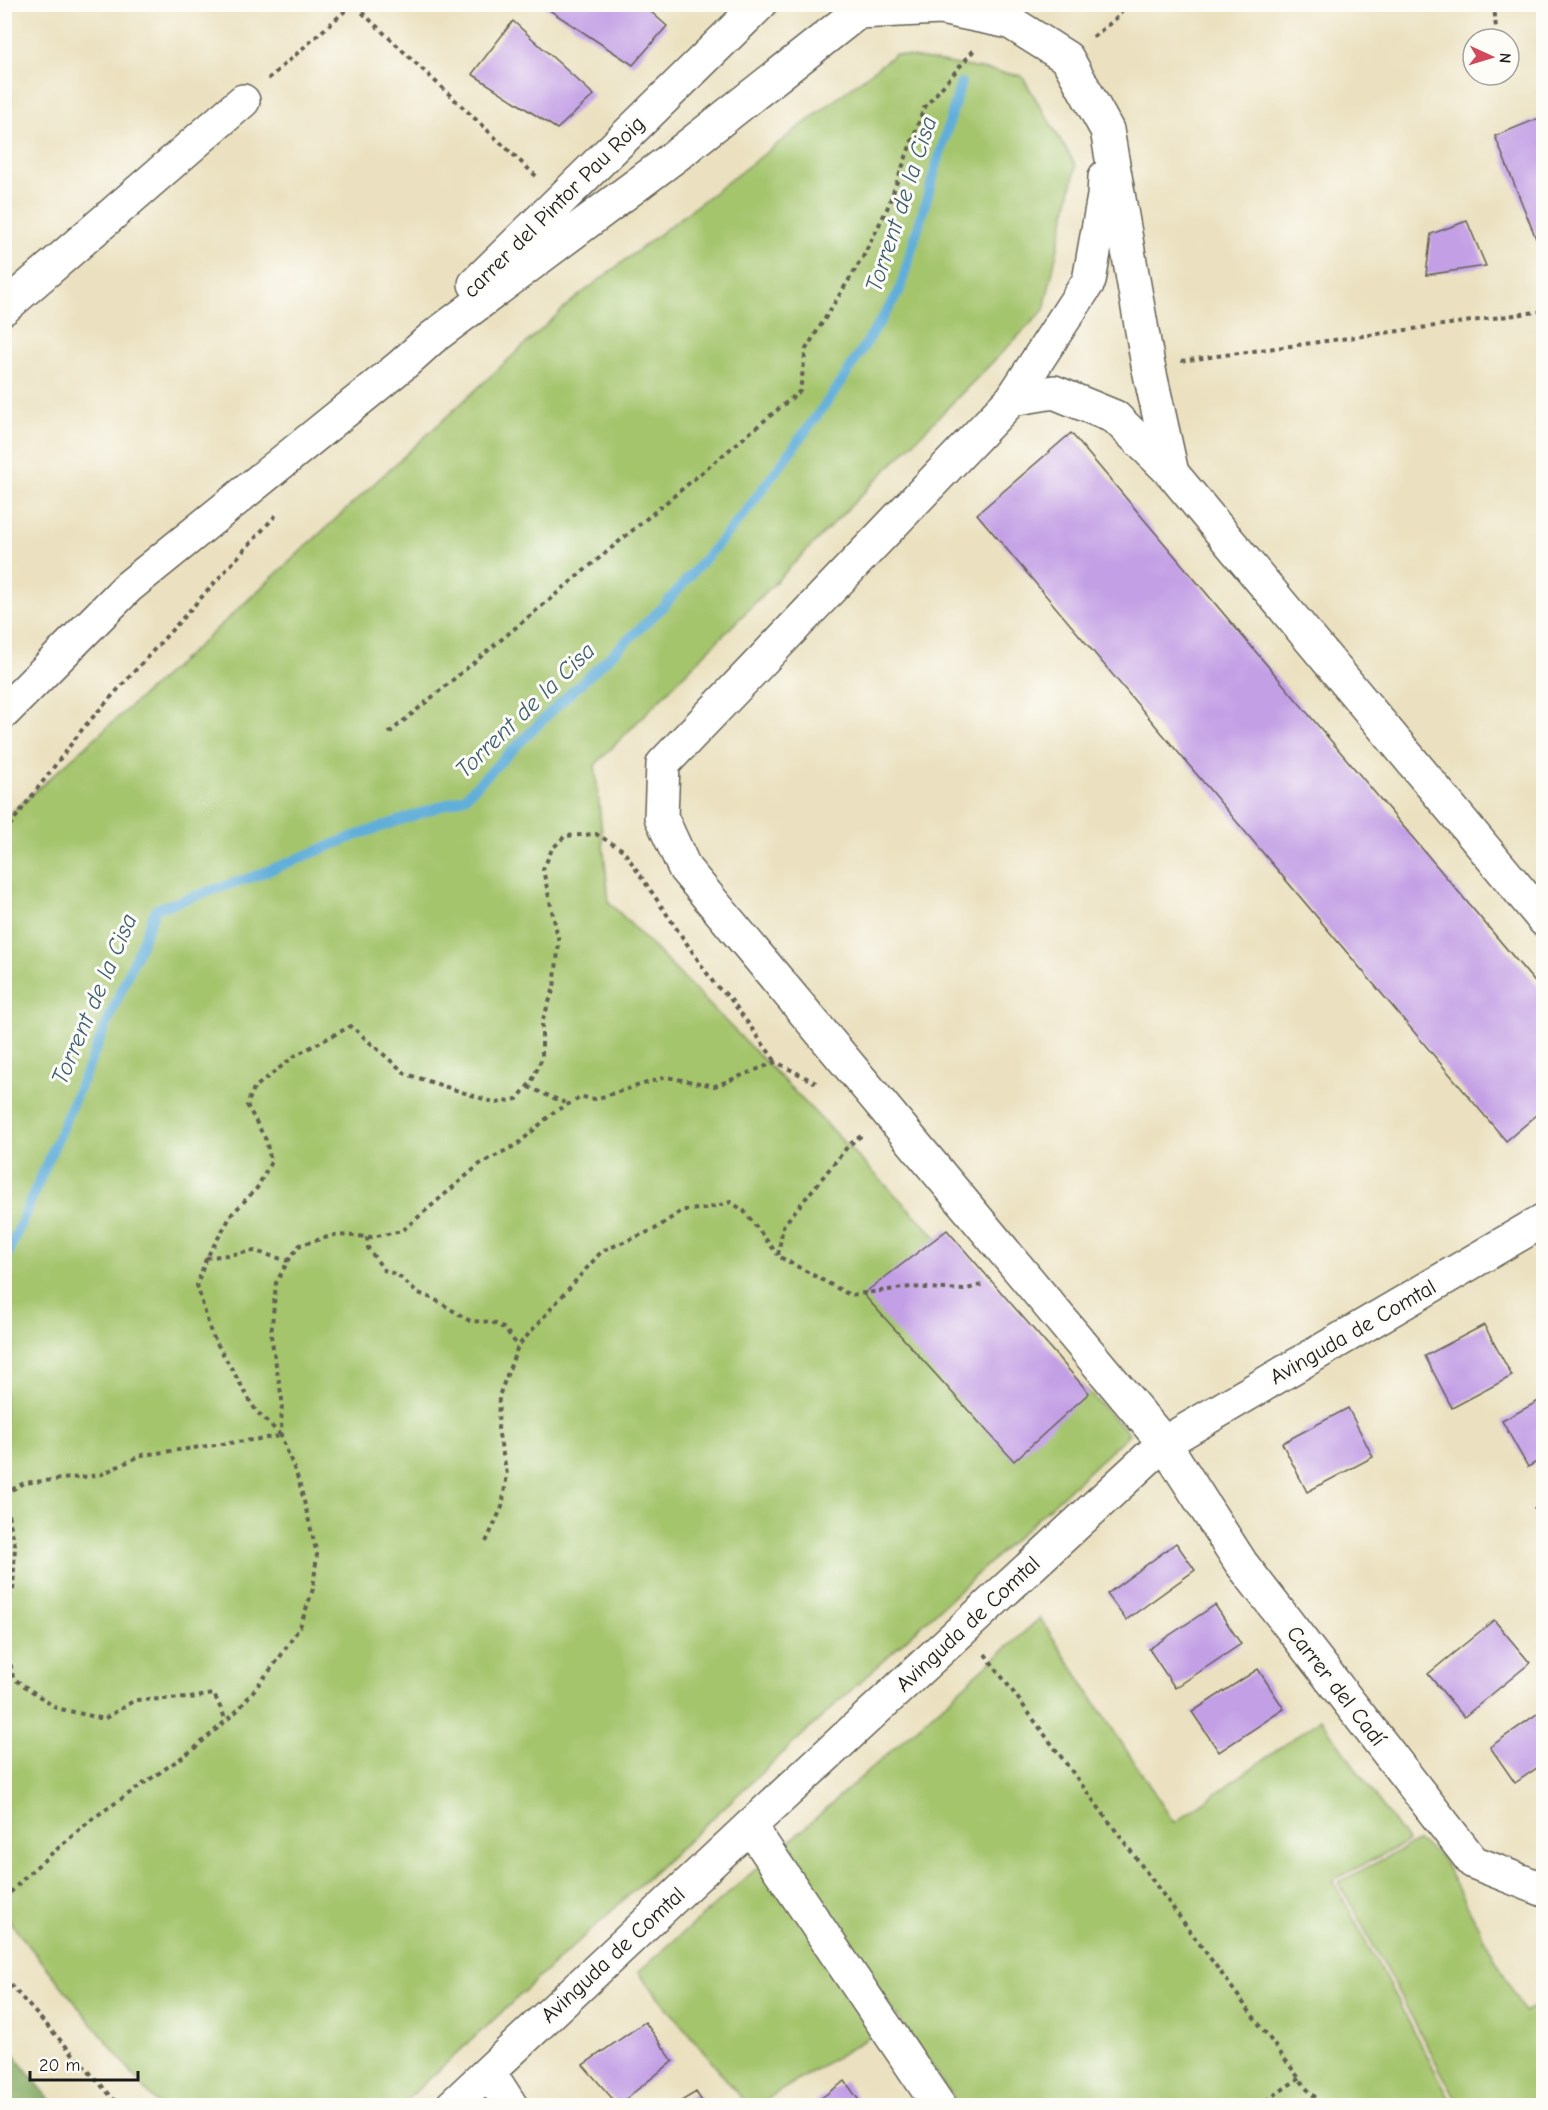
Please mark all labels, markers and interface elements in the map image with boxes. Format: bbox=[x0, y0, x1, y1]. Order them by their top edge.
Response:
north arrow bbox=[1461, 27, 1521, 87]
text: N bbox=[1496, 52, 1514, 64]
street label: carrer del Pintor Pau Roig bbox=[458, 111, 650, 303]
water label: Torrent de la Cisa bbox=[859, 113, 943, 295]
water label: Torrent de la Cisa bbox=[449, 636, 601, 784]
water label: Torrent de la Cisa bbox=[45, 909, 143, 1089]
street label: Avinguda de Comtal bbox=[1265, 1274, 1441, 1390]
street label: Avinguda de Comtal bbox=[891, 1551, 1045, 1697]
street label: Carrer del Cadí bbox=[1281, 1621, 1392, 1752]
street label: Avinguda de Comtal bbox=[536, 1882, 690, 2028]
scale bar bbox=[30, 2044, 138, 2082]
text: 20 m bbox=[39, 2055, 80, 2076]

